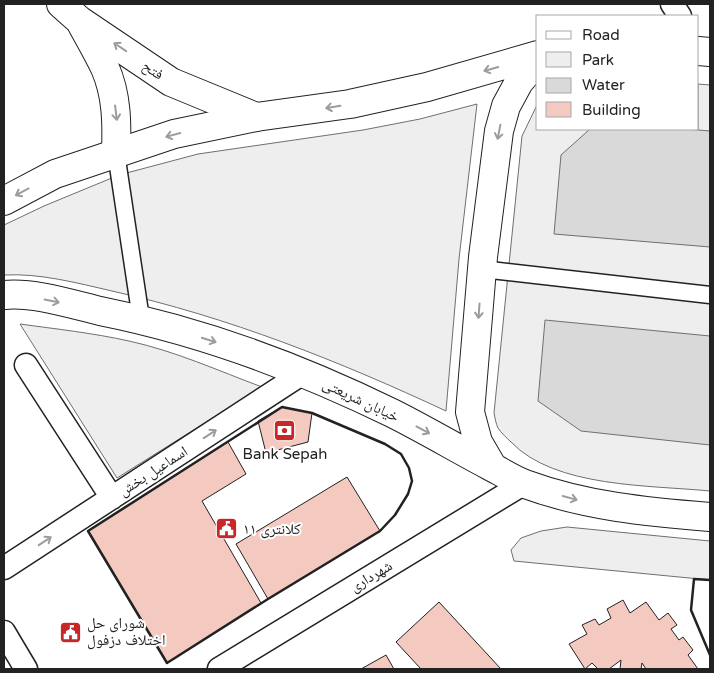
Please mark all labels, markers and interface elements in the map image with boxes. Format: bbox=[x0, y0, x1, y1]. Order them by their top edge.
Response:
legend bbox=[536, 15, 699, 130]
text: Road bbox=[582, 26, 620, 44]
one-way arrow bbox=[113, 42, 127, 53]
text: Park bbox=[582, 51, 614, 69]
street label: فتح bbox=[138, 56, 167, 84]
one-way arrow bbox=[483, 64, 499, 74]
text: Water bbox=[582, 76, 625, 94]
text: Building bbox=[582, 101, 641, 119]
one-way arrow bbox=[326, 102, 342, 112]
one-way arrow bbox=[111, 105, 121, 121]
one-way arrow bbox=[494, 124, 503, 140]
one-way arrow bbox=[166, 130, 182, 140]
one-way arrow bbox=[14, 187, 29, 197]
one-way arrow bbox=[44, 296, 60, 306]
one-way arrow bbox=[474, 303, 483, 319]
one-way arrow bbox=[201, 336, 217, 346]
street label: خیابان شریعتی bbox=[319, 374, 403, 427]
bank icon: Bank Sepah bbox=[273, 419, 297, 443]
one-way arrow bbox=[416, 425, 431, 435]
one-way arrow bbox=[203, 428, 217, 438]
street label: اسماعیل بخش bbox=[115, 442, 191, 501]
place label: Bank Sepah bbox=[243, 445, 327, 463]
one-way arrow bbox=[562, 494, 578, 503]
public building icon: کلانتری ۱۱ bbox=[215, 517, 239, 541]
place label: کلانتری ۱۱ bbox=[243, 520, 301, 539]
one-way arrow bbox=[37, 536, 51, 546]
street label: شهرداری bbox=[346, 556, 396, 597]
place label: شورای حل اختلاف دزفول bbox=[87, 614, 166, 650]
public building icon: شورای حل اختلاف دزفول bbox=[59, 620, 83, 644]

